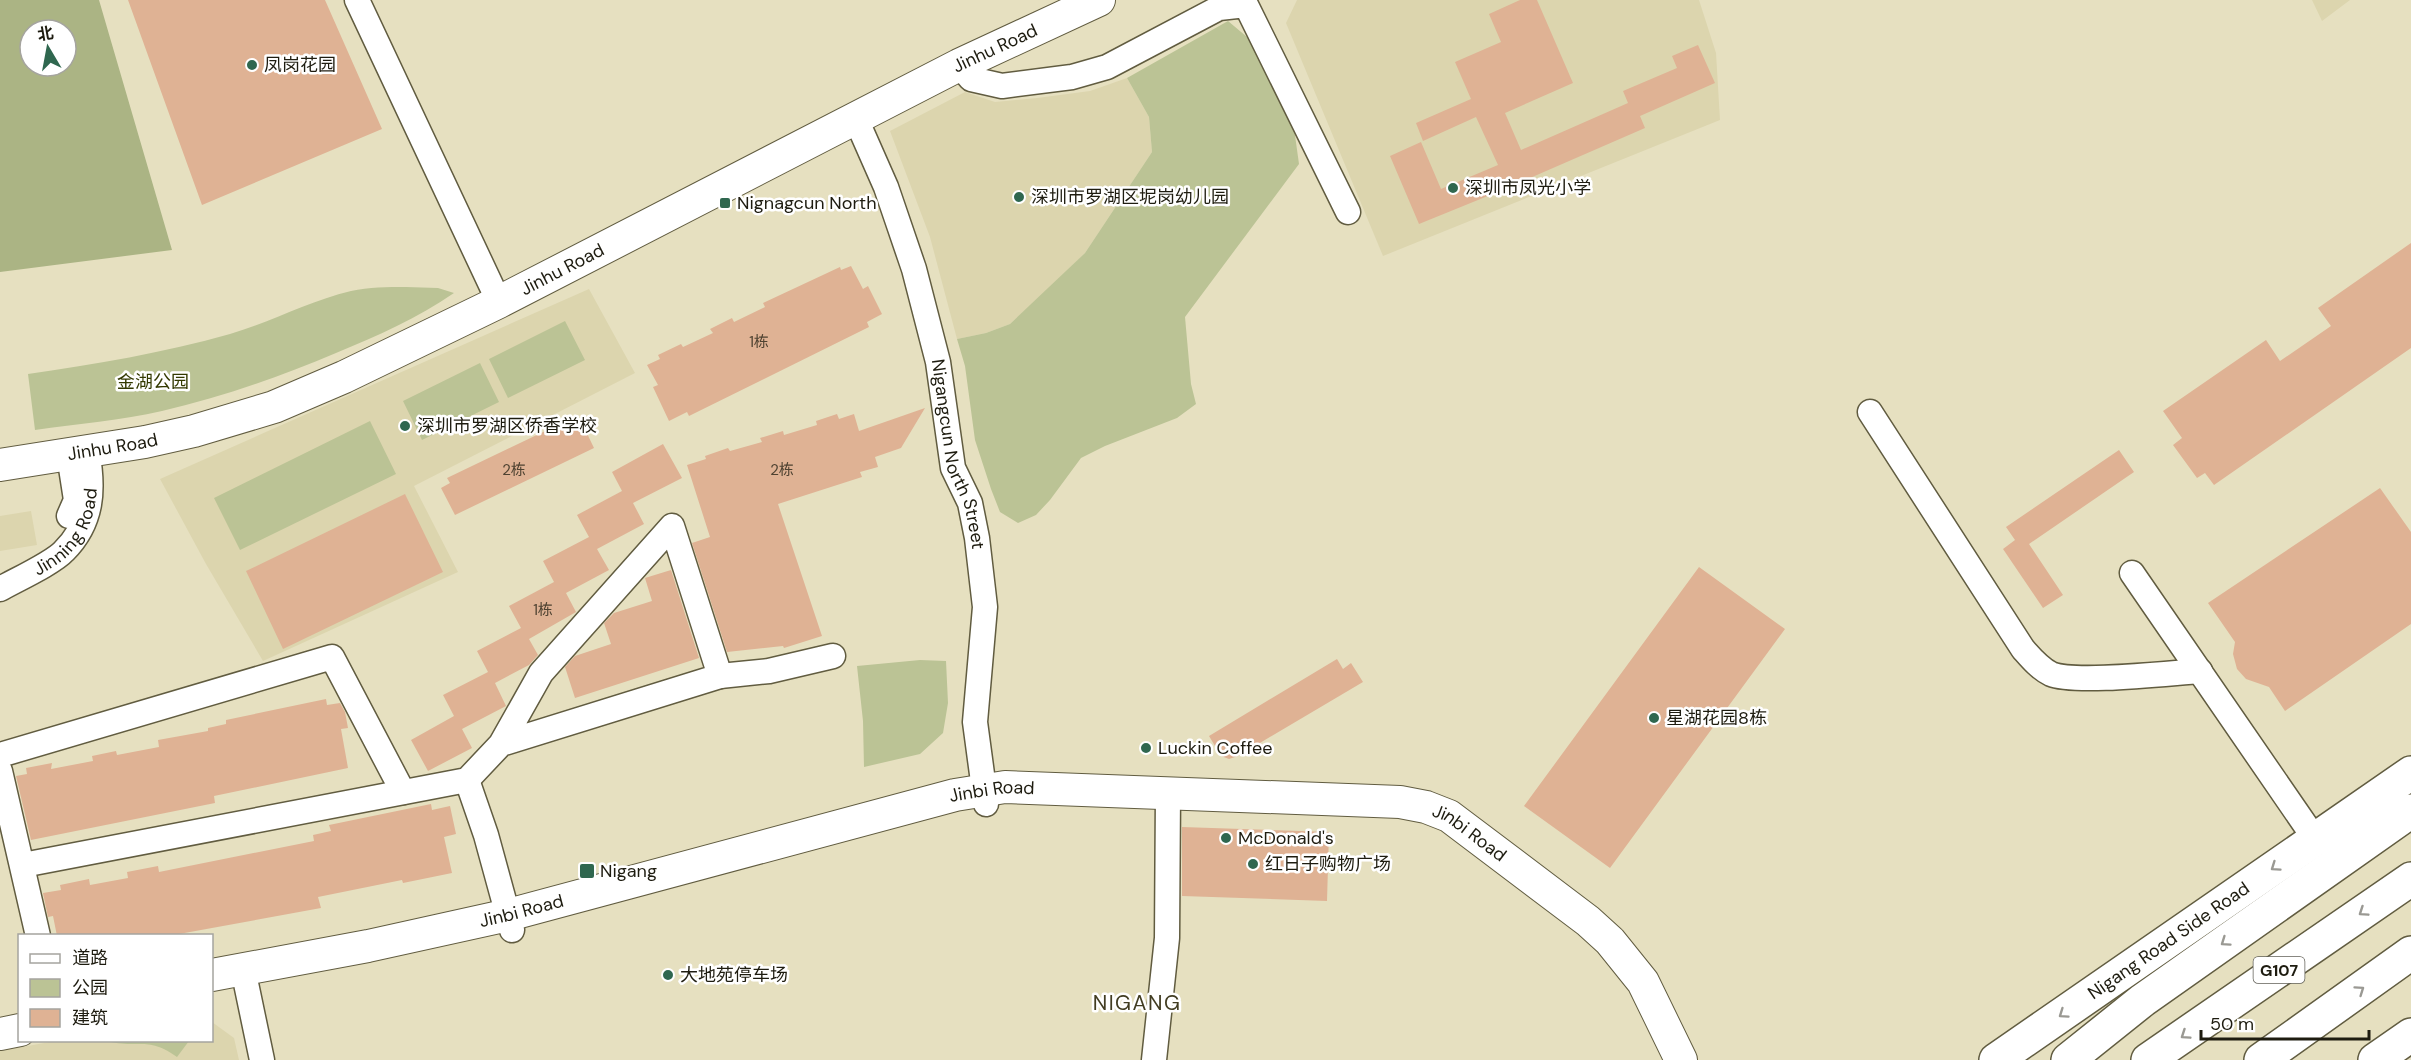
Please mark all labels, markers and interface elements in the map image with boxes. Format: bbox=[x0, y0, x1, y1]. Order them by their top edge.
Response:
north arrow bbox=[18, 18, 78, 78]
street label: Jinhu Road bbox=[948, 18, 1041, 78]
text: 北 bbox=[36, 22, 55, 45]
place label: 凤岗花园 bbox=[264, 53, 336, 77]
marker: 凤岗花园 bbox=[245, 58, 259, 72]
place label: 深圳市凤光小学 bbox=[1465, 176, 1591, 200]
marker: 深圳市凤光小学 bbox=[1446, 181, 1460, 195]
place label: 深圳市罗湖区坭岗幼儿园 bbox=[1031, 185, 1229, 209]
marker: 深圳市罗湖区坭岗幼儿园 bbox=[1012, 190, 1026, 204]
place label: Nignagcun North bbox=[737, 191, 877, 215]
marker: Nignagcun North bbox=[718, 196, 732, 210]
street label: Jinhu Road bbox=[516, 238, 608, 301]
house number: 1栋 bbox=[749, 332, 769, 352]
street label: Nigangcun North Street bbox=[926, 358, 990, 550]
park label: 金湖公园 bbox=[117, 370, 189, 394]
place label: 深圳市罗湖区侨香学校 bbox=[417, 414, 597, 438]
marker: 深圳市罗湖区侨香学校 bbox=[398, 419, 412, 433]
street label: Jinhu Road bbox=[66, 427, 160, 466]
house number: 2栋 bbox=[502, 460, 526, 480]
house number: 2栋 bbox=[770, 460, 794, 480]
street label: Jinning Road bbox=[29, 487, 103, 581]
house number: 1栋 bbox=[533, 600, 553, 620]
place label: 星湖花园8栋 bbox=[1666, 706, 1767, 730]
marker: 星湖花园8栋 bbox=[1647, 711, 1661, 725]
place label: Luckin Coffee bbox=[1158, 736, 1273, 760]
marker: Luckin Coffee bbox=[1139, 741, 1153, 755]
street label: Jinbi Road bbox=[946, 775, 1035, 808]
street label: Jinbi Road bbox=[1429, 799, 1511, 867]
place label: McDonald's bbox=[1238, 826, 1334, 850]
marker: McDonald's bbox=[1219, 831, 1233, 845]
place label: 红日子购物广场 bbox=[1265, 852, 1391, 876]
marker: 红日子购物广场 bbox=[1246, 857, 1260, 871]
place label: Nigang bbox=[600, 859, 657, 883]
one-way arrow bbox=[2270, 860, 2281, 871]
marker: Nigang bbox=[578, 862, 596, 880]
street label: Nigang Road Side Road bbox=[2083, 876, 2254, 1005]
street label: Jinbi Road bbox=[477, 889, 566, 933]
one-way arrow bbox=[2358, 905, 2369, 916]
legend bbox=[18, 934, 213, 1042]
one-way arrow bbox=[2220, 935, 2231, 946]
text: 道路 bbox=[72, 946, 108, 970]
road number: G107 bbox=[2254, 957, 2304, 983]
place label: 大地苑停车场 bbox=[680, 963, 788, 987]
marker: 大地苑停车场 bbox=[661, 968, 675, 982]
text: 公园 bbox=[72, 976, 108, 1000]
one-way arrow bbox=[2353, 986, 2364, 997]
district label: NIGANG bbox=[1093, 989, 1181, 1017]
scale bar bbox=[2201, 1003, 2369, 1041]
text: 建筑 bbox=[72, 1006, 108, 1030]
one-way arrow bbox=[2058, 1007, 2069, 1018]
text: 50 m bbox=[2210, 1012, 2254, 1036]
one-way arrow bbox=[2180, 1028, 2191, 1039]

